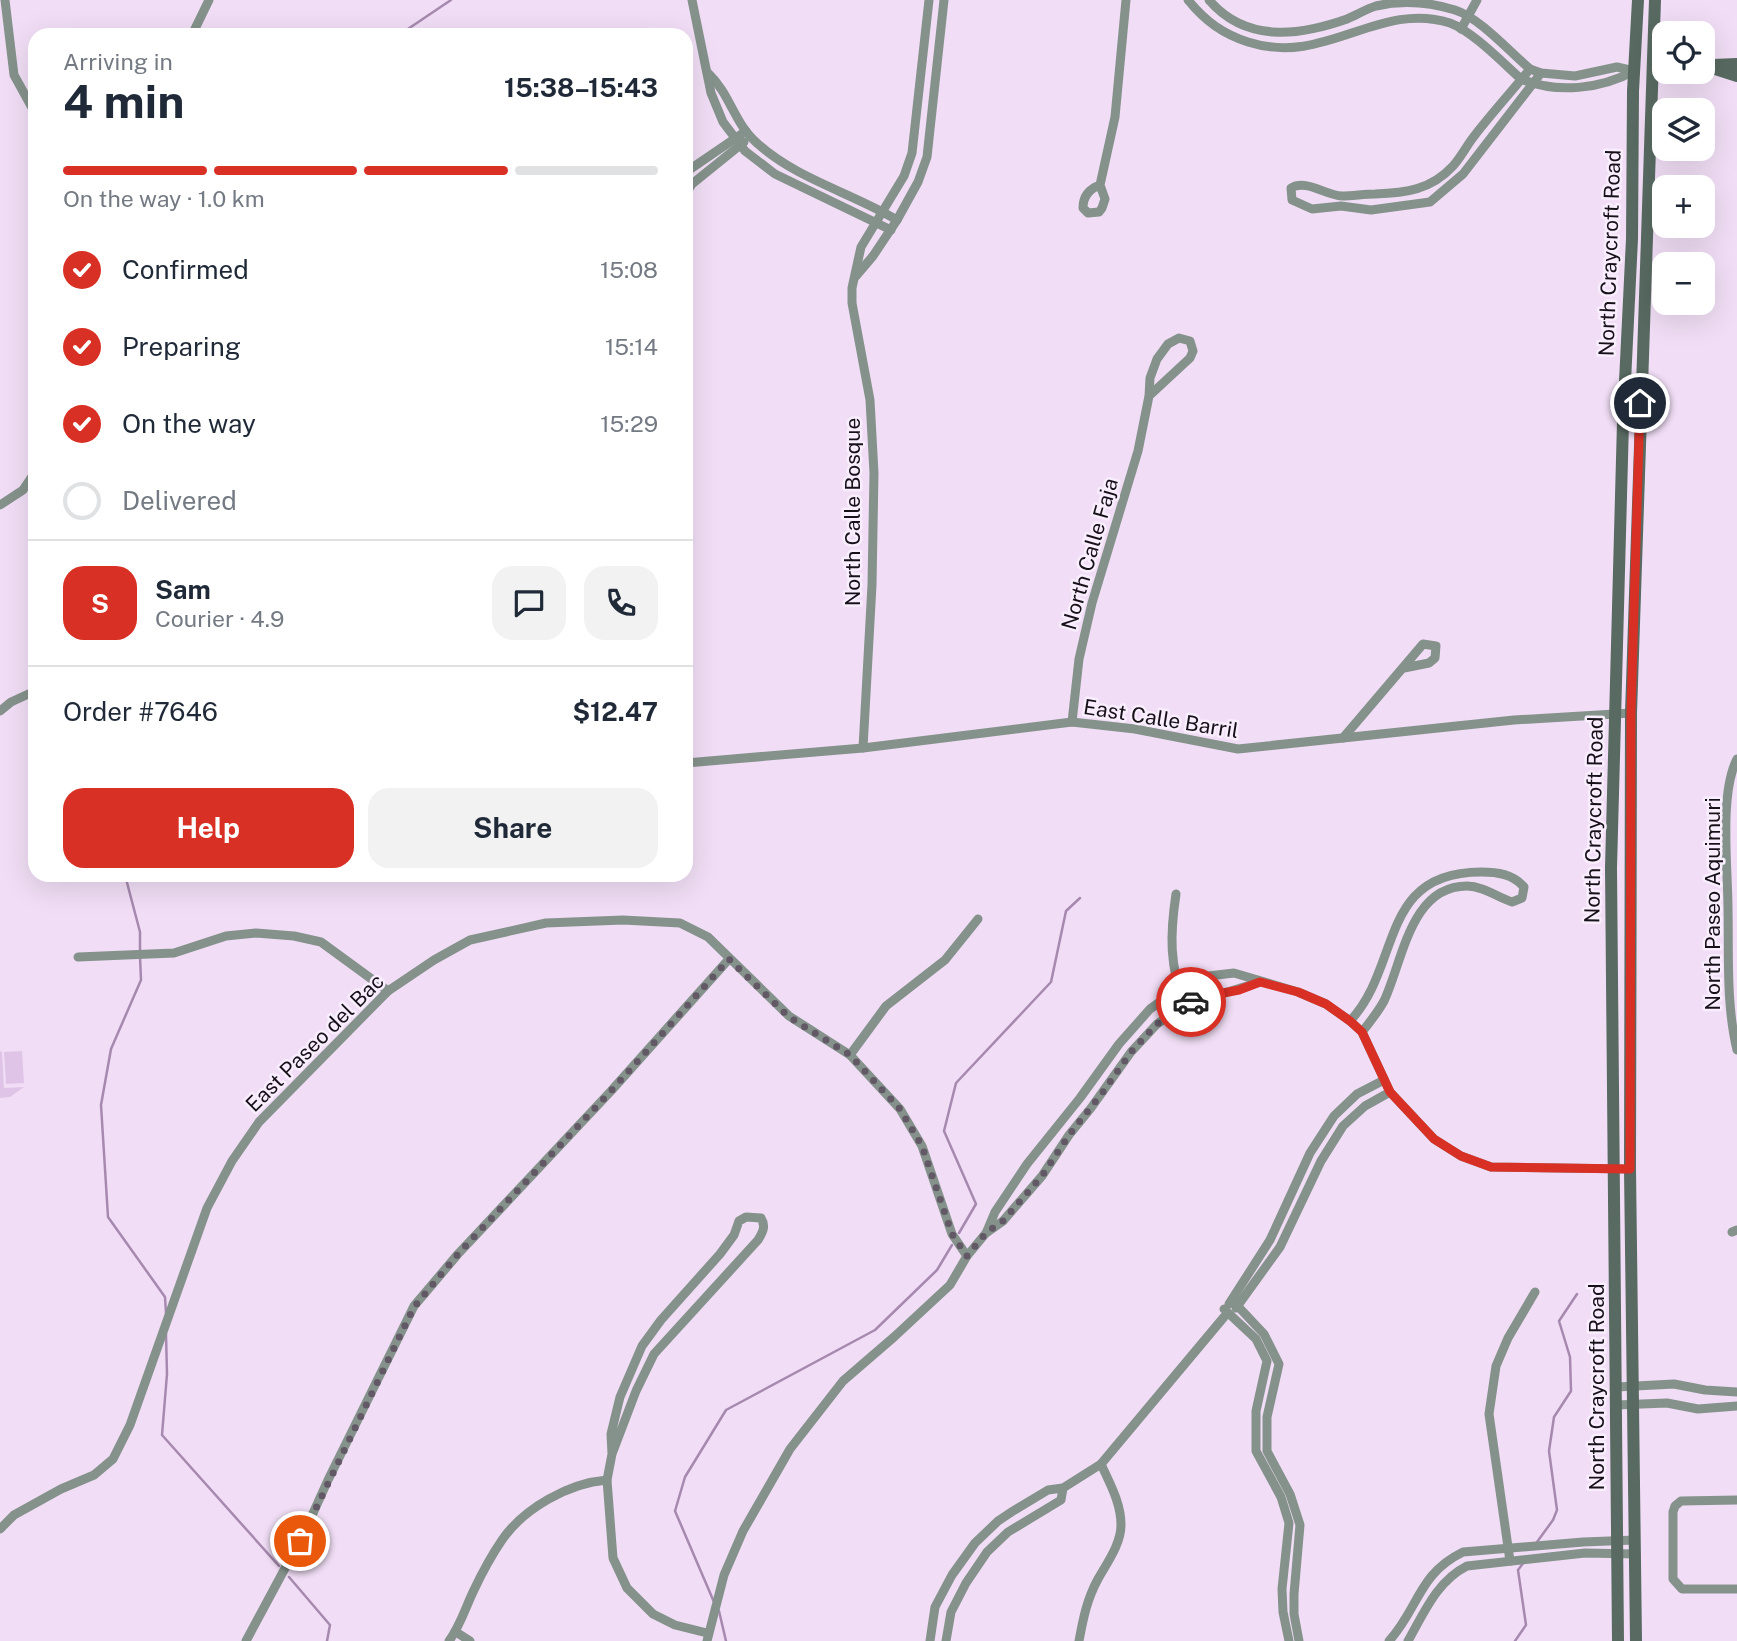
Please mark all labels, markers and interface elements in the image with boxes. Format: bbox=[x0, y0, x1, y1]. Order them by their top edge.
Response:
map controls bbox=[1652, 21, 1715, 315]
button: locate bbox=[1652, 21, 1715, 84]
text: Arriving in bbox=[63, 48, 173, 75]
text: 15:38–15:43 bbox=[504, 72, 658, 103]
text: 4 min bbox=[63, 74, 184, 128]
button: layers bbox=[1652, 98, 1715, 161]
street label: North Craycroft Road bbox=[1593, 149, 1626, 357]
button: + bbox=[1652, 175, 1715, 238]
text: On the way · 1.0 km bbox=[63, 185, 265, 212]
icon: check bbox=[63, 251, 101, 289]
button: − bbox=[1652, 252, 1715, 315]
text: Confirmed bbox=[122, 254, 249, 285]
text: 15:08 bbox=[600, 256, 658, 283]
icon: check bbox=[63, 328, 101, 366]
text: Preparing bbox=[122, 331, 241, 362]
text: 15:14 bbox=[605, 333, 658, 360]
pin bbox=[1610, 373, 1670, 433]
icon: home bbox=[1621, 384, 1659, 422]
icon: check bbox=[63, 405, 101, 443]
text: On the way bbox=[122, 408, 256, 439]
text: 15:29 bbox=[600, 410, 658, 437]
street label: North Calle Bosque bbox=[840, 418, 865, 606]
street label: North Calle Faja bbox=[1056, 475, 1123, 633]
text: Delivered bbox=[122, 485, 237, 516]
button: chat bbox=[492, 566, 566, 640]
button: phone bbox=[584, 566, 658, 640]
text: Sam bbox=[155, 574, 211, 605]
text: S bbox=[91, 588, 109, 619]
text: Courier · 4.9 bbox=[155, 605, 284, 632]
street label: East Calle Barril bbox=[1082, 694, 1240, 743]
text: Order #7646 bbox=[63, 696, 218, 727]
text: $12.47 bbox=[572, 696, 658, 727]
street label: North Craycroft Road bbox=[1579, 716, 1608, 924]
button: Help bbox=[63, 788, 354, 868]
button: Share bbox=[368, 788, 658, 868]
street label: North Paseo Aquimuri bbox=[1700, 797, 1725, 1011]
courier bbox=[1156, 967, 1226, 1037]
street label: East Paseo del Bac bbox=[240, 968, 389, 1117]
icon: car bbox=[1172, 983, 1210, 1021]
street label: North Craycroft Road bbox=[1584, 1284, 1609, 1490]
pin bbox=[270, 1511, 330, 1571]
icon: bag bbox=[281, 1522, 319, 1560]

